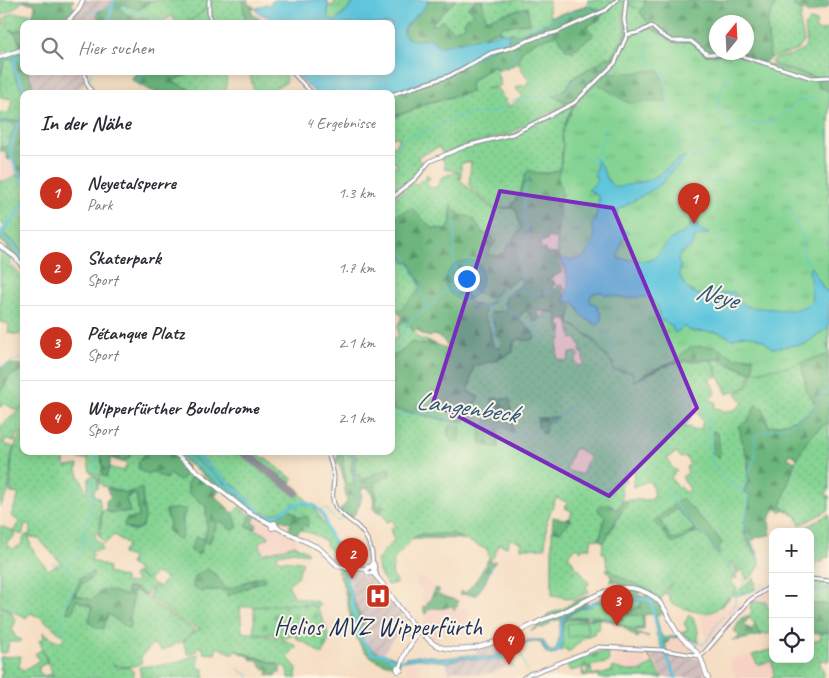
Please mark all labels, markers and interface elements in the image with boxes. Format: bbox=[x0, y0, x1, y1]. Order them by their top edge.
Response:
north arrow bbox=[709, 15, 754, 60]
search box bbox=[20, 20, 395, 75]
icon: search bbox=[38, 34, 66, 62]
text: Hier suchen bbox=[78, 36, 154, 60]
text: In der Nähe bbox=[40, 110, 130, 136]
text: 4 Ergebnisse bbox=[306, 113, 375, 133]
text: Neyetalsperre bbox=[87, 171, 176, 195]
text: 1 bbox=[52, 183, 60, 203]
text: 1.3 km bbox=[338, 183, 375, 203]
pin: 1 bbox=[678, 183, 710, 224]
text: Park bbox=[87, 195, 112, 215]
text: Skaterpark bbox=[87, 246, 161, 270]
text: 2 bbox=[52, 258, 60, 278]
text: 1.7 km bbox=[338, 258, 375, 278]
your location bbox=[454, 266, 480, 292]
text: Sport bbox=[87, 270, 118, 290]
water label: Neye bbox=[693, 274, 745, 317]
text: Pétanque Platz bbox=[87, 321, 184, 345]
text: 3 bbox=[52, 333, 60, 353]
text: 2.1 km bbox=[338, 333, 375, 353]
text: Sport bbox=[87, 345, 118, 365]
water label: Langenbeck bbox=[414, 384, 525, 431]
text: Wipperfürther Boulodrome bbox=[87, 396, 258, 420]
text: 4 bbox=[52, 408, 60, 428]
text: 2.1 km bbox=[338, 408, 375, 428]
text: Sport bbox=[87, 420, 118, 440]
map controls bbox=[769, 528, 814, 663]
button: + bbox=[769, 528, 814, 573]
pin: 2 bbox=[336, 538, 368, 579]
button: − bbox=[769, 573, 814, 618]
hospital icon: Helios MVZ Wipperfürth bbox=[365, 583, 391, 609]
pin: 3 bbox=[601, 585, 633, 626]
place label: Helios MVZ Wipperfürth bbox=[274, 611, 483, 643]
button: locate bbox=[769, 618, 814, 663]
pin: 4 bbox=[493, 624, 525, 665]

